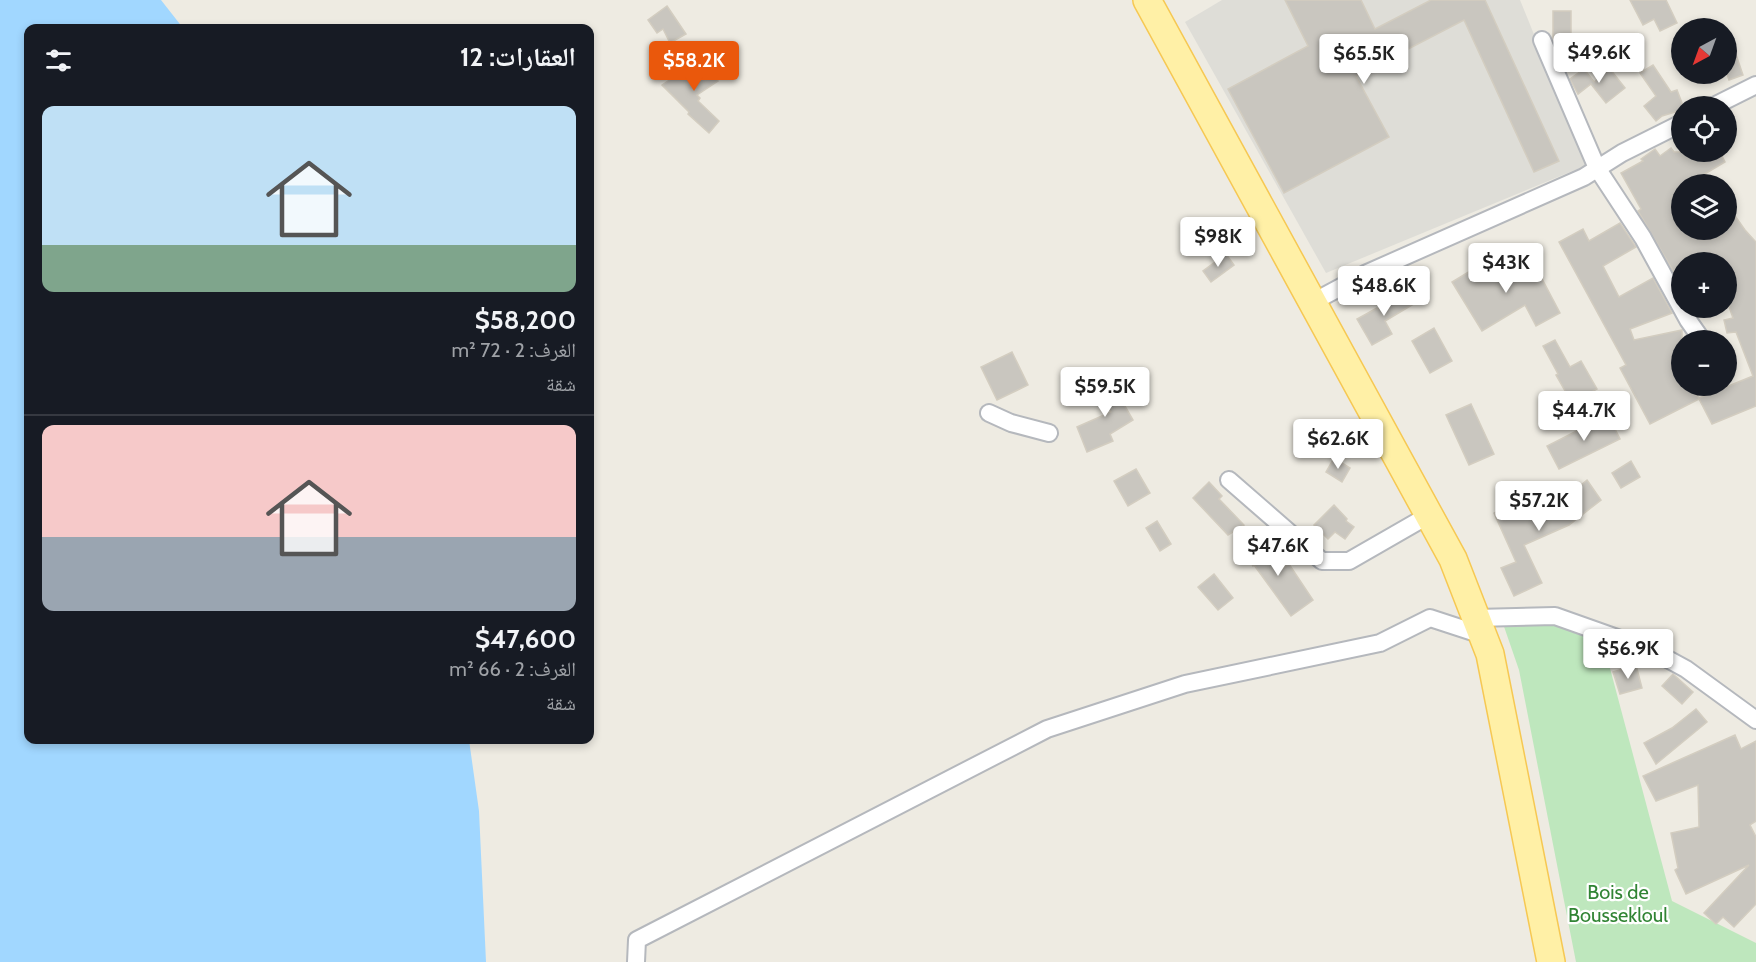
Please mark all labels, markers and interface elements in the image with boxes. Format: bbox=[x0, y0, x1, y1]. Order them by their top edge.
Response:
north arrow bbox=[1671, 18, 1737, 84]
map controls bbox=[1671, 18, 1737, 396]
pin: $49.6K bbox=[1550, 33, 1648, 84]
pin: $65.5K bbox=[1315, 34, 1413, 85]
text: $49.6K bbox=[1567, 40, 1631, 64]
text: العقارات: 12 bbox=[460, 41, 576, 73]
pin: $58.2K bbox=[645, 41, 743, 92]
text: $65.5K bbox=[1333, 41, 1395, 65]
icon: filters bbox=[42, 44, 75, 77]
text: $58.2K bbox=[663, 48, 725, 72]
button: locate bbox=[1671, 96, 1737, 162]
icon: home bbox=[255, 145, 363, 253]
button: layers bbox=[1671, 174, 1737, 240]
pin: $98K bbox=[1182, 217, 1254, 268]
text: $98K bbox=[1194, 224, 1242, 248]
pin: $43K bbox=[1470, 243, 1542, 294]
text: $43K bbox=[1482, 250, 1530, 274]
button: + bbox=[1671, 252, 1737, 318]
pin: $48.6K bbox=[1335, 266, 1433, 317]
text: $48.6K bbox=[1352, 273, 1416, 297]
text: $58,200 bbox=[475, 304, 576, 336]
button: − bbox=[1671, 330, 1737, 396]
text: الغرف: 2 · 72 m² bbox=[452, 338, 576, 362]
pin: $59.5K bbox=[1056, 367, 1154, 418]
text: شقة bbox=[546, 372, 576, 396]
text: $59.5K bbox=[1075, 374, 1135, 398]
pin: $44.7K bbox=[1535, 391, 1633, 442]
text: $44.7K bbox=[1552, 398, 1616, 422]
pin: $62.6K bbox=[1289, 419, 1387, 470]
text: $62.6K bbox=[1307, 426, 1369, 450]
icon: home bbox=[255, 464, 363, 572]
pin: $57.2K bbox=[1490, 481, 1588, 532]
text: $57.2K bbox=[1509, 488, 1569, 512]
pin: $47.6K bbox=[1229, 526, 1327, 577]
text: $47.6K bbox=[1247, 533, 1309, 557]
text: $47,600 bbox=[475, 623, 576, 655]
pin: $56.9K bbox=[1579, 629, 1677, 680]
text: $56.9K bbox=[1597, 636, 1659, 660]
text: الغرف: 2 · 66 m² bbox=[449, 657, 576, 681]
text: شقة bbox=[546, 691, 576, 715]
park label: Bois de Boussekloul bbox=[1568, 880, 1668, 927]

